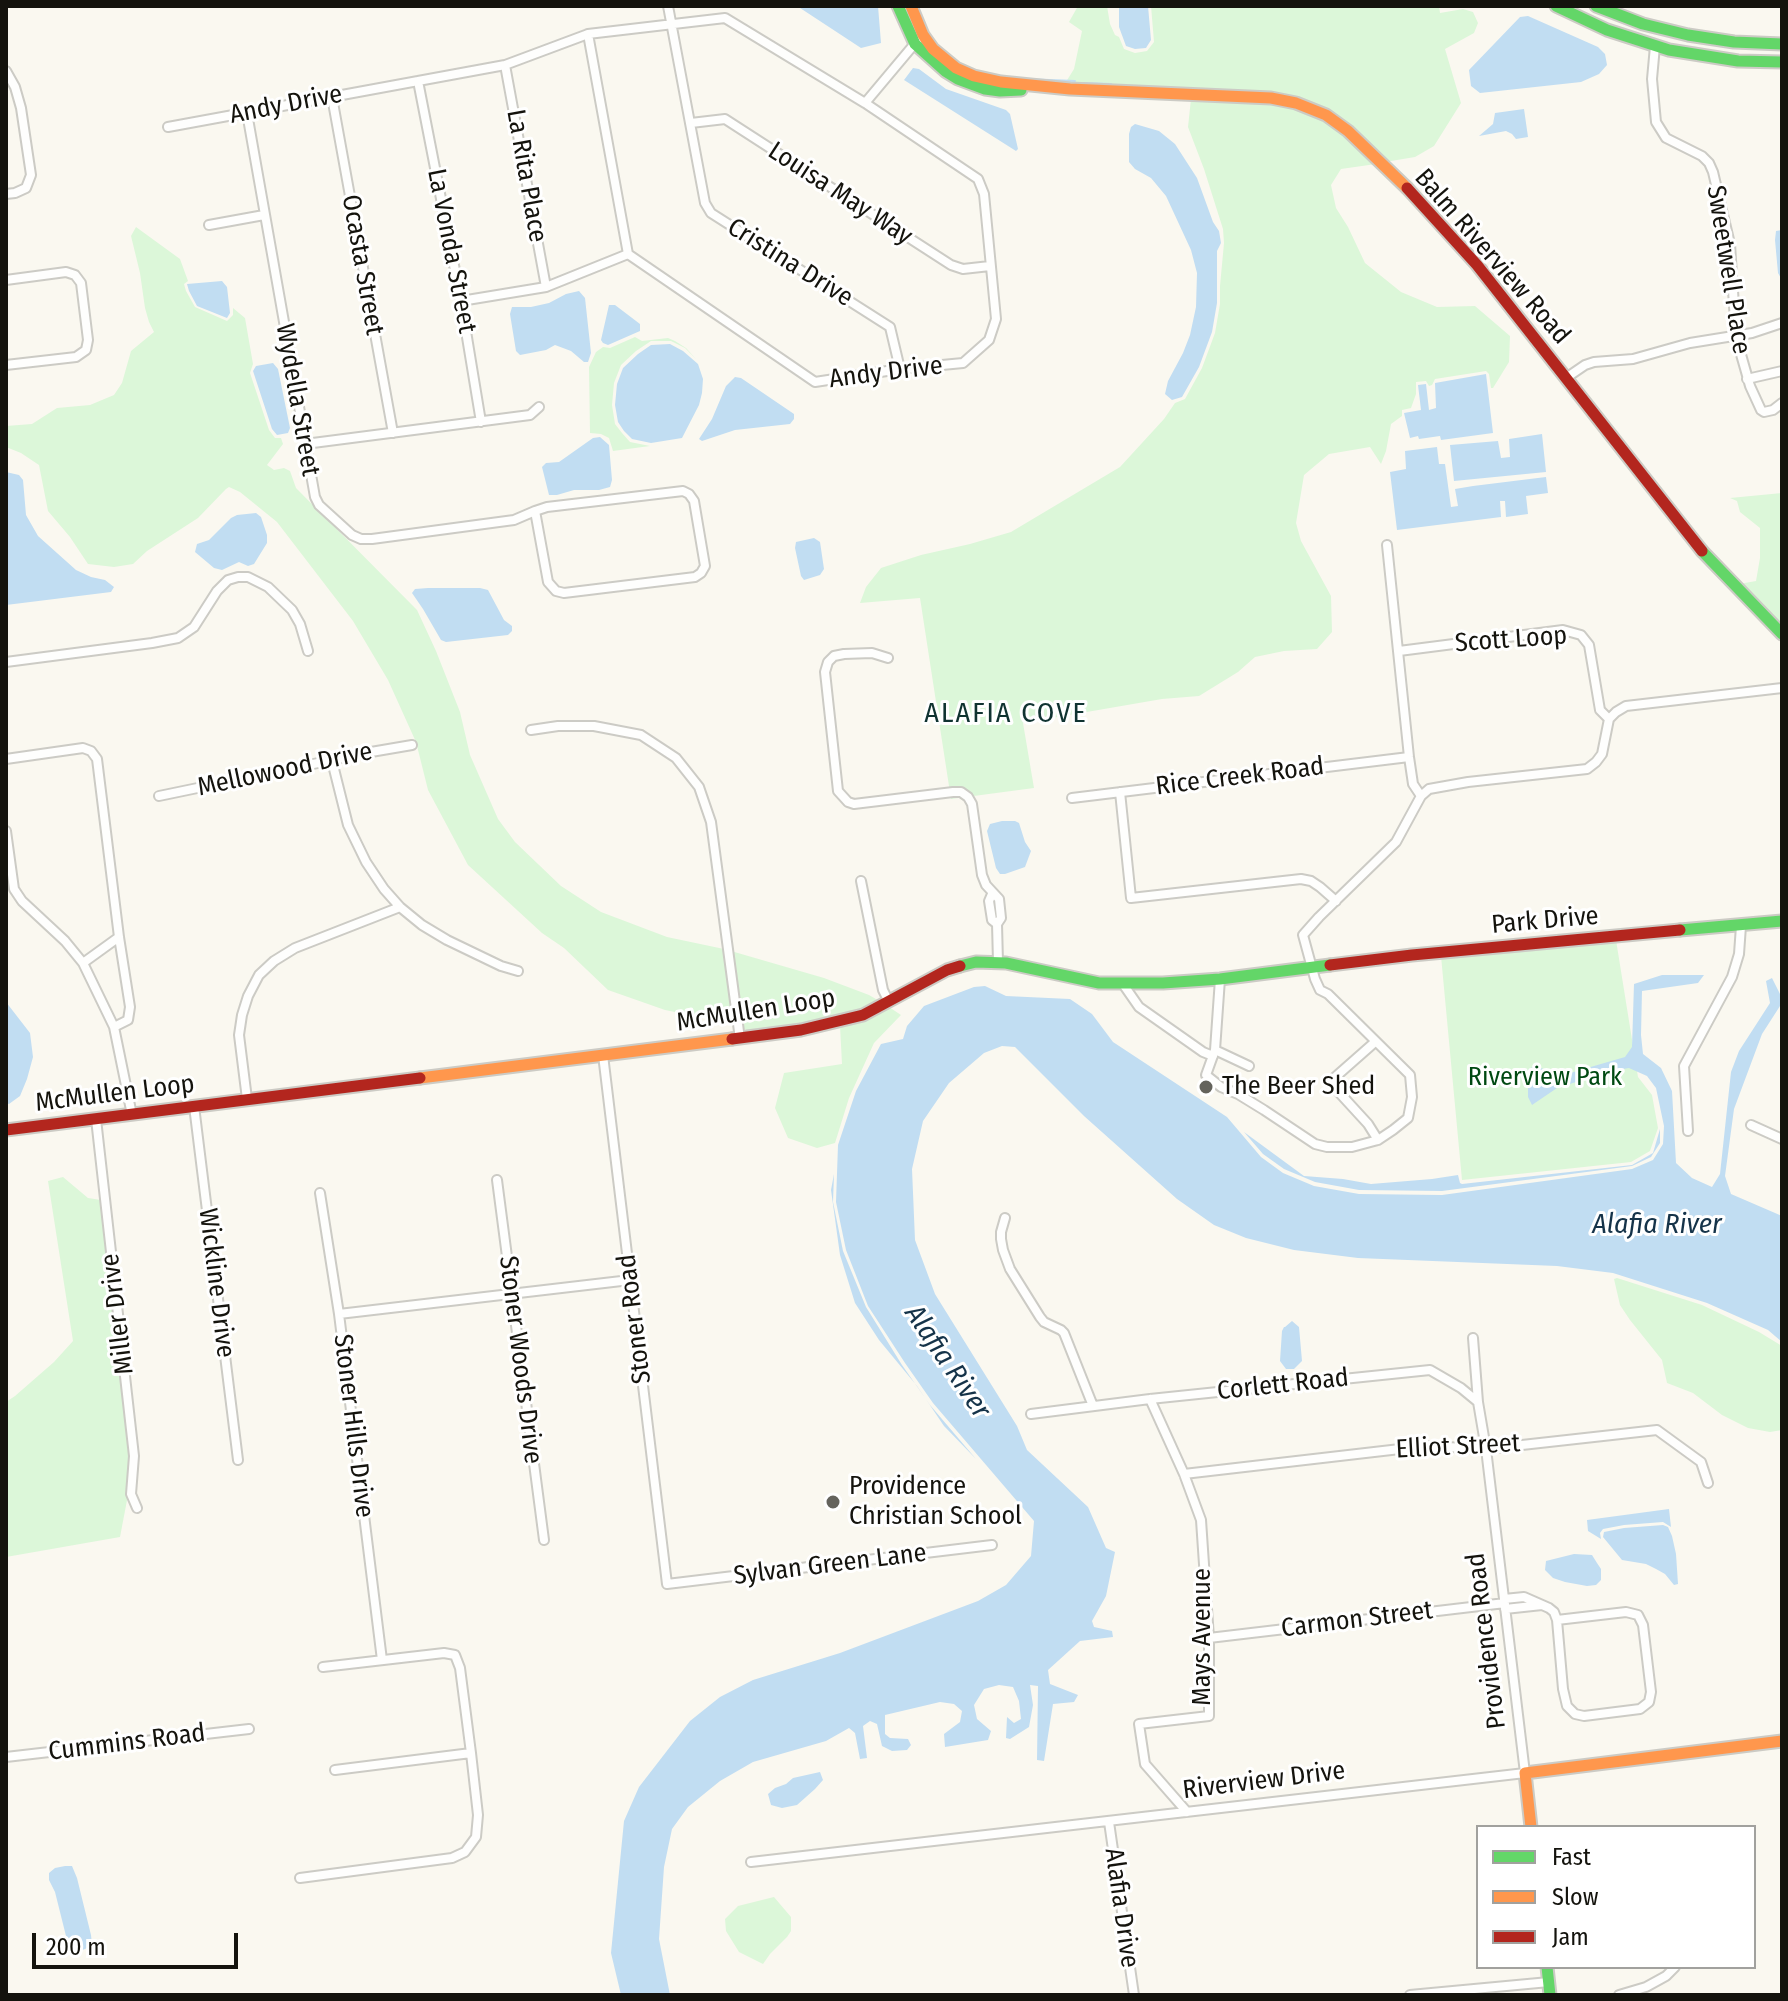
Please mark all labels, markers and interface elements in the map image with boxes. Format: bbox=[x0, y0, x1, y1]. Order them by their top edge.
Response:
street label: Andy Drive bbox=[227, 79, 345, 131]
street label: La Rita Place bbox=[499, 107, 553, 245]
street label: Louisa May Way bbox=[762, 136, 918, 252]
street label: Balm Riverview Road bbox=[1407, 163, 1577, 351]
street label: La Vonda Street bbox=[420, 166, 482, 336]
street label: Sweetwell Place bbox=[1699, 184, 1757, 356]
street label: Ocasta Street bbox=[334, 192, 390, 338]
street label: Cristina Drive bbox=[721, 212, 859, 314]
street label: Wydella Street bbox=[268, 321, 326, 479]
street label: Andy Drive bbox=[827, 351, 945, 395]
street label: Scott Loop bbox=[1454, 621, 1568, 659]
district label: ALAFIA COVE bbox=[924, 697, 1088, 731]
street label: Mellowood Drive bbox=[195, 736, 375, 804]
street label: Rice Creek Road bbox=[1154, 751, 1326, 803]
street label: Park Drive bbox=[1490, 901, 1600, 941]
street label: McMullen Loop bbox=[675, 983, 837, 1039]
park label: Riverview Park bbox=[1468, 1062, 1622, 1094]
street label: McMullen Loop bbox=[34, 1069, 196, 1119]
place label: The Beer Shed bbox=[1222, 1071, 1375, 1103]
marker: The Beer Shed bbox=[1197, 1078, 1215, 1096]
street label: Wickline Drive bbox=[191, 1206, 241, 1360]
water label: Alafia River bbox=[1592, 1208, 1722, 1242]
street label: Miller Drive bbox=[95, 1252, 141, 1376]
street label: Stoner Road bbox=[612, 1252, 658, 1386]
street label: Stoner Woods Drive bbox=[492, 1254, 548, 1466]
water label: Alafia River bbox=[897, 1299, 997, 1425]
street label: Stoner Hills Drive bbox=[326, 1332, 380, 1520]
street label: Corlett Road bbox=[1216, 1363, 1350, 1407]
street label: Elliot Street bbox=[1395, 1428, 1521, 1466]
place label: Providence Christian School bbox=[849, 1471, 1022, 1532]
marker: Providence Christian School bbox=[824, 1493, 842, 1511]
street label: Sylvan Green Lane bbox=[732, 1538, 928, 1592]
street label: Providence Road bbox=[1461, 1551, 1513, 1731]
street label: Mays Avenue bbox=[1187, 1568, 1219, 1706]
street label: Carmon Street bbox=[1280, 1595, 1434, 1645]
street label: Cummins Road bbox=[47, 1718, 207, 1768]
street label: Riverview Drive bbox=[1181, 1756, 1347, 1806]
legend bbox=[1476, 1825, 1756, 1969]
text: Fast bbox=[1552, 1843, 1591, 1871]
street label: Alafia Drive bbox=[1097, 1846, 1145, 1970]
text: Slow bbox=[1552, 1883, 1598, 1911]
scale bar bbox=[36, 1917, 242, 1967]
text: Jam bbox=[1552, 1923, 1589, 1951]
text: 200 m bbox=[46, 1933, 106, 1961]

